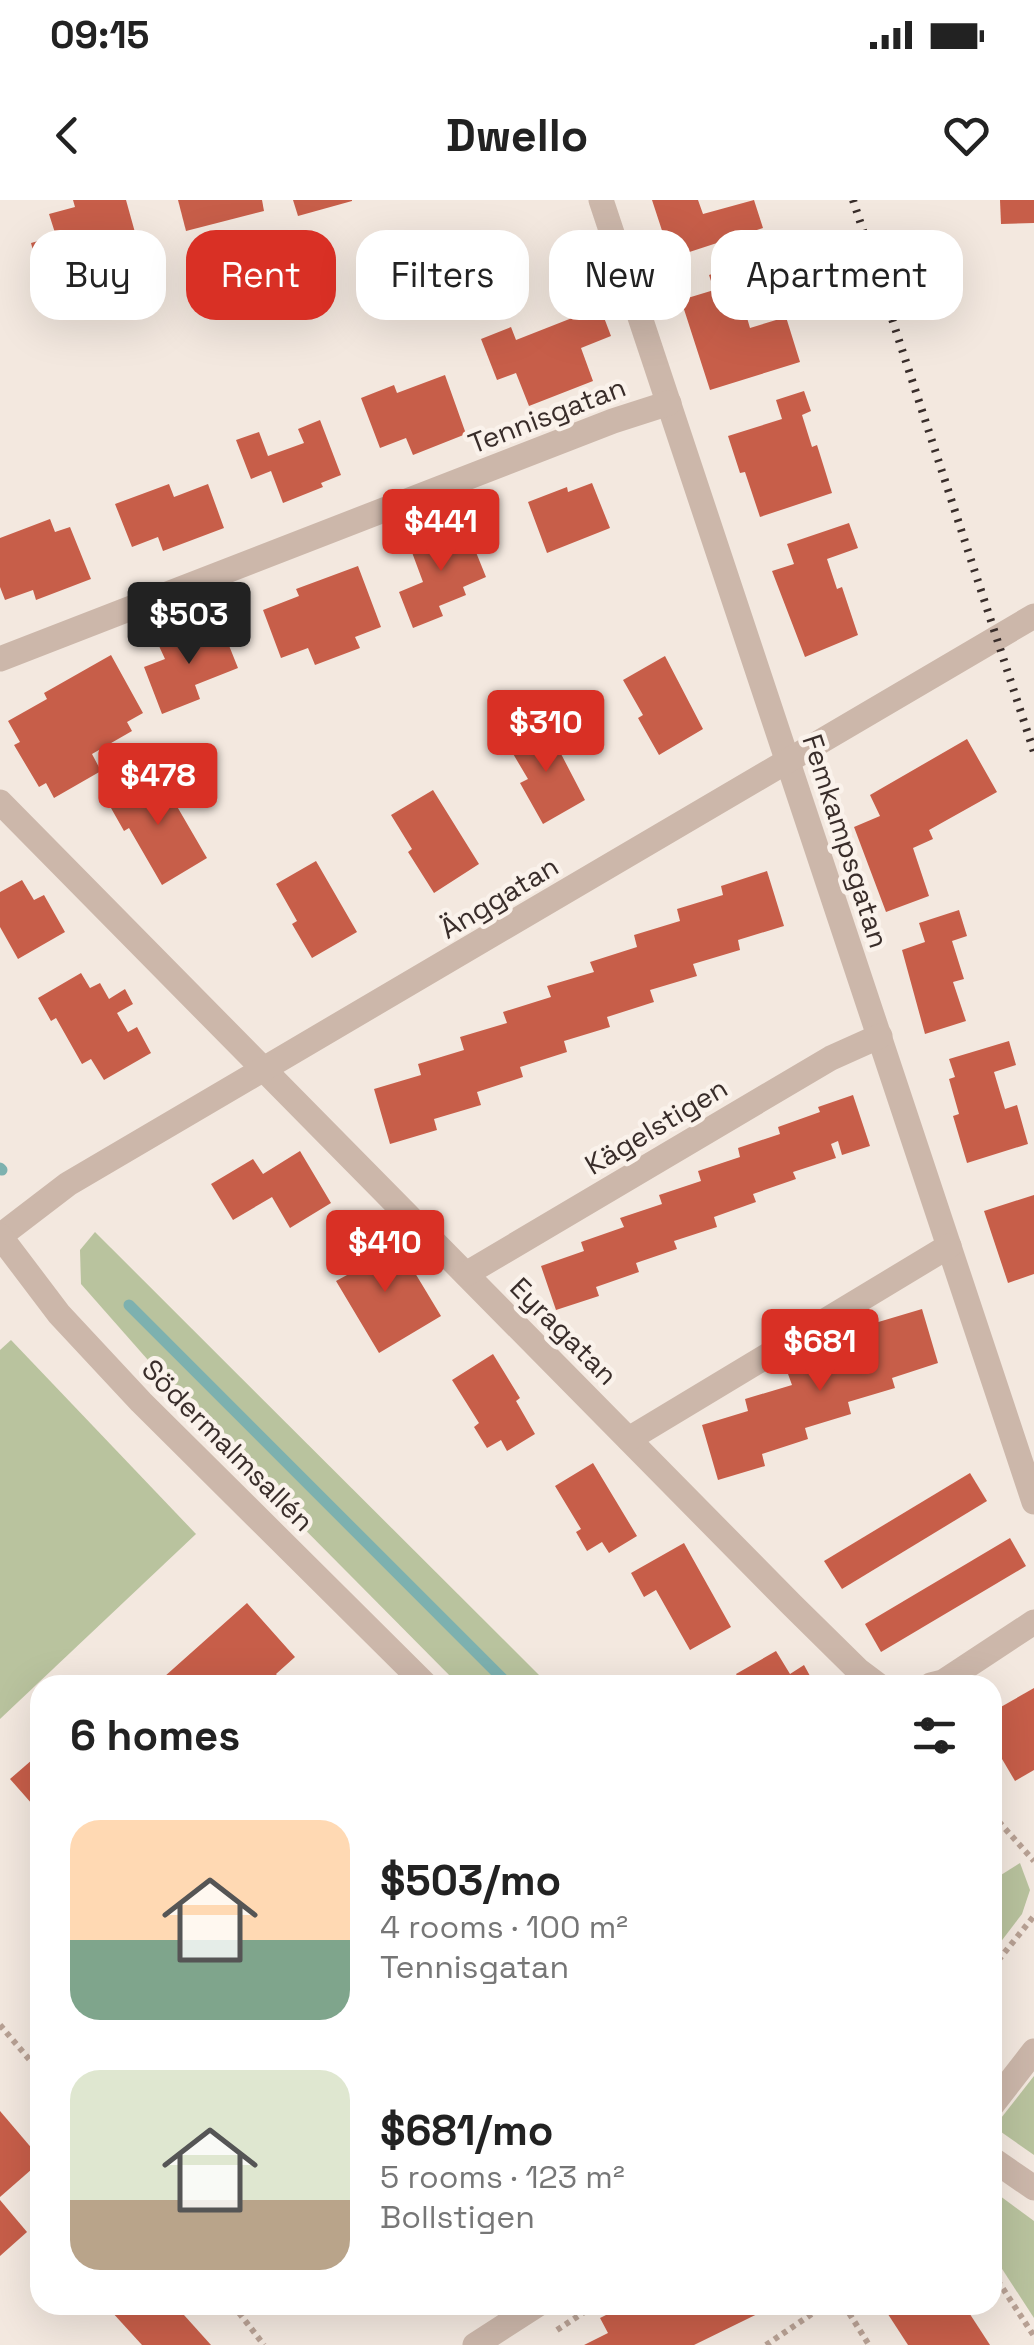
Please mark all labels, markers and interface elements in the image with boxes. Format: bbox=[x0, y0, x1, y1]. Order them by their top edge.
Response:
text: 09:15 bbox=[50, 11, 149, 59]
text: Dwello bbox=[446, 107, 588, 164]
icon: back bbox=[40, 108, 95, 163]
icon: heart bbox=[939, 108, 994, 163]
chip: Buy bbox=[30, 230, 166, 320]
chip: Rent bbox=[186, 230, 336, 320]
chip: Filters bbox=[356, 230, 529, 320]
chip: New bbox=[549, 230, 691, 320]
chip: Apartment bbox=[711, 230, 963, 320]
street label: Tennisgatan bbox=[463, 369, 631, 461]
pin: $441 bbox=[382, 489, 500, 574]
text: $441 bbox=[404, 501, 478, 541]
pin: $503 bbox=[130, 582, 248, 667]
text: $503 bbox=[150, 594, 228, 634]
pin: $310 bbox=[487, 690, 605, 775]
text: $310 bbox=[509, 702, 583, 742]
street label: Femkampsgatan bbox=[794, 730, 898, 952]
pin: $478 bbox=[99, 743, 217, 828]
text: $478 bbox=[120, 755, 196, 795]
street label: Änggatan bbox=[433, 848, 565, 946]
street label: Kägelstigen bbox=[578, 1069, 734, 1183]
pin: $410 bbox=[326, 1210, 444, 1295]
text: $410 bbox=[348, 1222, 422, 1262]
street label: Eyragatan bbox=[502, 1269, 626, 1393]
pin: $681 bbox=[761, 1309, 879, 1394]
text: $681 bbox=[784, 1321, 856, 1361]
street label: Södermalmsallén bbox=[134, 1351, 322, 1539]
icon: filters bbox=[907, 1708, 962, 1763]
text: 6 homes bbox=[70, 1709, 240, 1762]
text: $503/mo bbox=[380, 1854, 561, 1907]
icon: home bbox=[150, 1860, 270, 1980]
text: 4 rooms · 100 m² bbox=[380, 1907, 628, 1947]
text: Tennisgatan bbox=[380, 1947, 569, 1987]
text: $681/mo bbox=[380, 2104, 553, 2157]
icon: home bbox=[150, 2110, 270, 2230]
text: 5 rooms · 123 m² bbox=[380, 2157, 625, 2197]
text: Bollstigen bbox=[380, 2197, 535, 2237]

